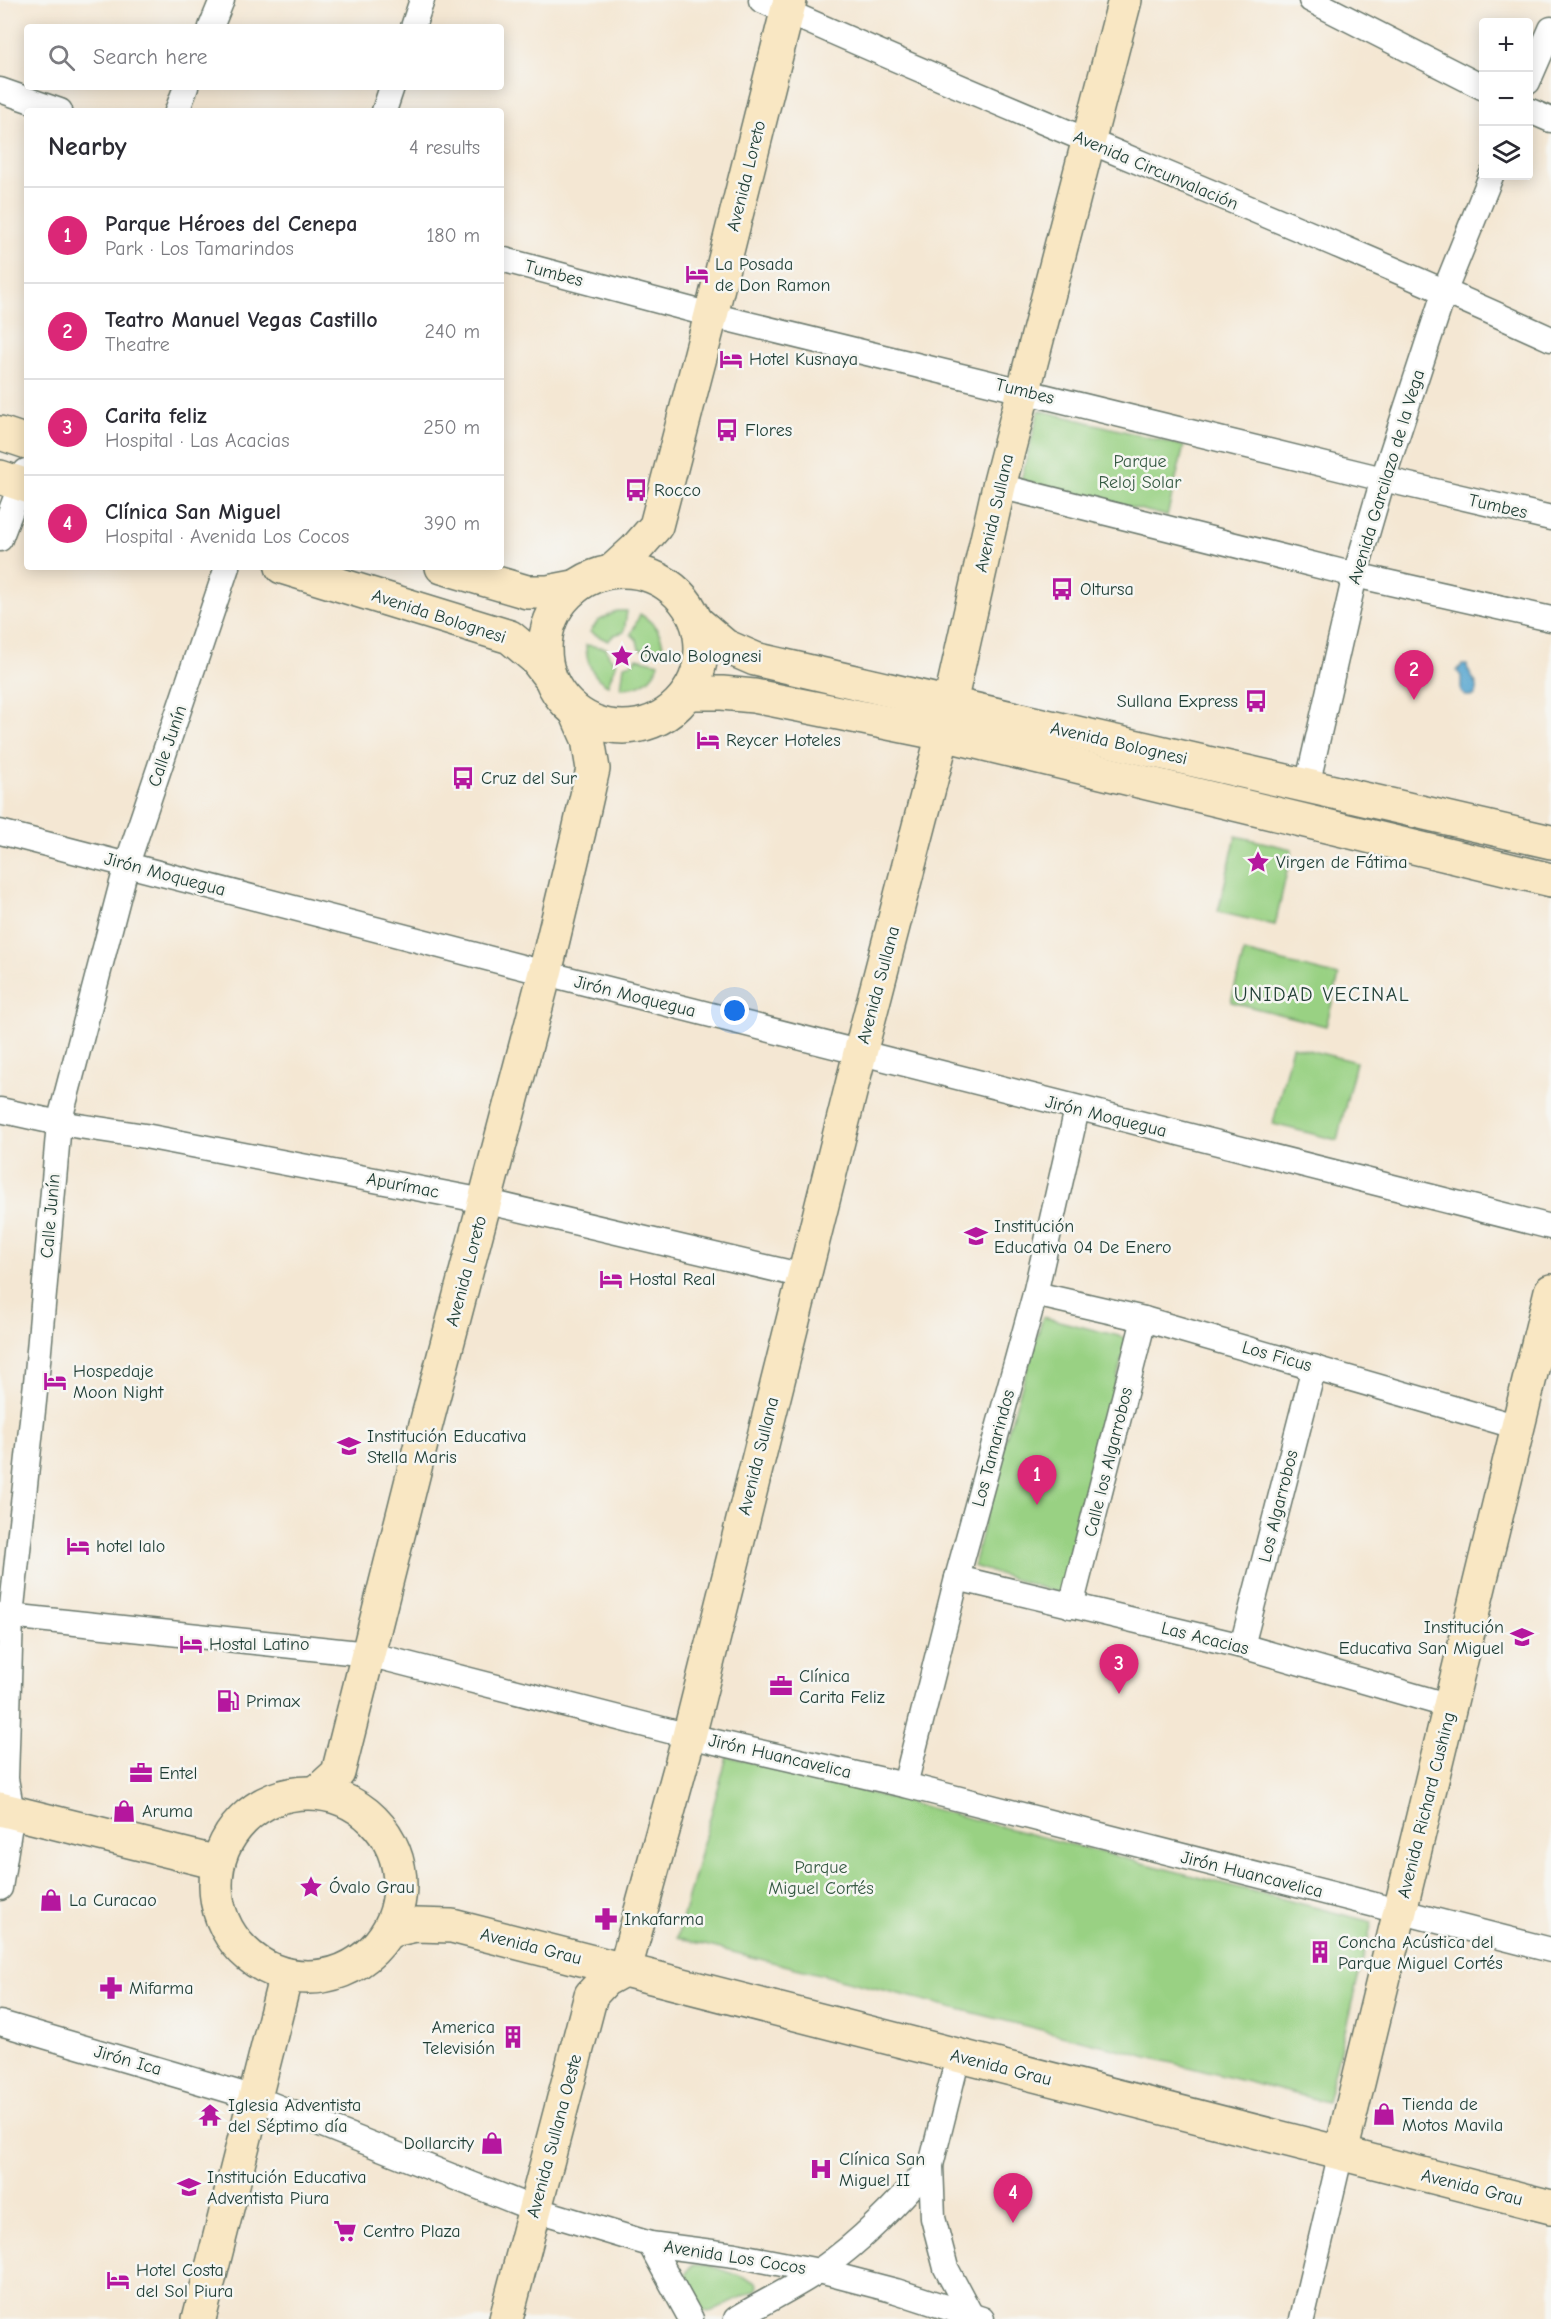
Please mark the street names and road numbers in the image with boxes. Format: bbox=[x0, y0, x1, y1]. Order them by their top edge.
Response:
street label: Avenida Loreto bbox=[723, 118, 770, 234]
street label: Avenida Circunvalación bbox=[1070, 126, 1241, 215]
street label: Tumbes bbox=[522, 256, 585, 291]
street label: Avenida Garcilazo de la Vega bbox=[1344, 367, 1429, 587]
street label: Tumbes bbox=[993, 374, 1056, 409]
street label: Avenida Sullana bbox=[971, 452, 1018, 574]
street label: Tumbes bbox=[1466, 490, 1529, 523]
street label: Avenida Bolognesi bbox=[369, 585, 509, 648]
street label: Calle Junín bbox=[144, 703, 191, 790]
street label: Avenida Bolognesi bbox=[1048, 718, 1189, 769]
street label: Jirón Moquegua bbox=[102, 848, 228, 901]
street label: Avenida Sullana bbox=[853, 924, 904, 1046]
street label: Jirón Moquegua bbox=[572, 971, 698, 1022]
street label: Jirón Moquegua bbox=[1043, 1091, 1169, 1142]
street label: Apurímac bbox=[365, 1168, 441, 1203]
street label: Calle Junín bbox=[36, 1173, 65, 1259]
street label: Avenida Loreto bbox=[442, 1213, 491, 1329]
street label: Los Ficus bbox=[1240, 1337, 1314, 1376]
street label: Calle los Algarrobos bbox=[1080, 1385, 1137, 1539]
street label: Los Tamarindos bbox=[968, 1387, 1019, 1509]
street label: Avenida Sullana bbox=[734, 1395, 783, 1517]
street label: Los Algarrobos bbox=[1254, 1448, 1303, 1564]
street label: Las Acacias bbox=[1159, 1617, 1251, 1659]
street label: Avenida Richard Cushing bbox=[1393, 1710, 1460, 1900]
street label: Jirón Huancavelica bbox=[706, 1730, 853, 1783]
street label: Jirón Huancavelica bbox=[1179, 1847, 1325, 1902]
street label: Avenida Grau bbox=[478, 1924, 584, 1969]
street label: Jirón Ica bbox=[92, 2041, 164, 2080]
street label: Avenida Grau bbox=[948, 2045, 1054, 2090]
street label: Avenida Sullana Oeste bbox=[522, 2052, 586, 2220]
street label: Avenida Grau bbox=[1419, 2165, 1525, 2210]
street label: Avenida Los Cocos bbox=[663, 2236, 807, 2279]

